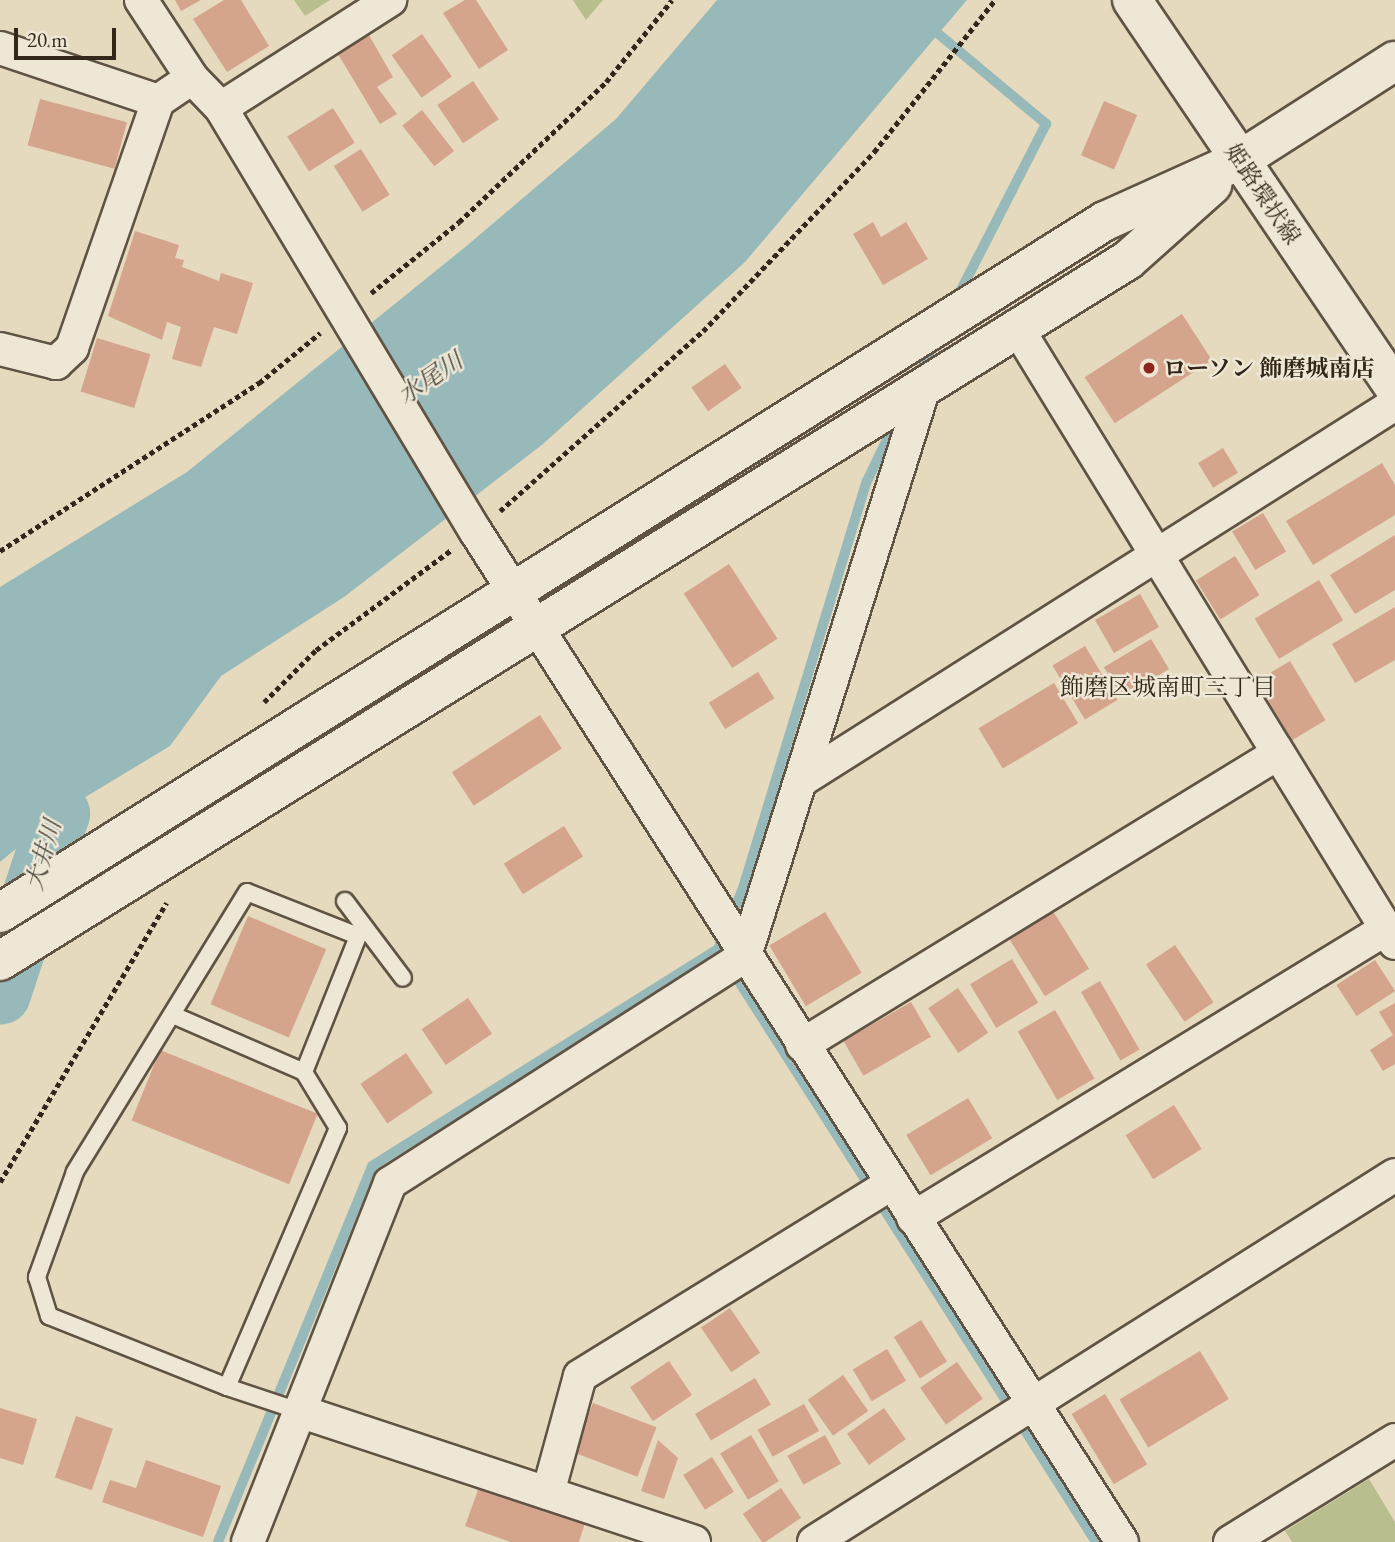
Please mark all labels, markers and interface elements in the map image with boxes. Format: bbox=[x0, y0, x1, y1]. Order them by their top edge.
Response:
scale bar bbox=[18, 14, 119, 58]
text: 20 m bbox=[27, 26, 68, 53]
street label: 姫路環状線 bbox=[1219, 139, 1307, 249]
water label: 水尾川 bbox=[392, 346, 468, 410]
place label: ローソン 飾磨城南店 bbox=[1163, 354, 1375, 382]
marker: ローソン 飾磨城南店 bbox=[1141, 360, 1157, 376]
district label: 飾磨区城南町三丁目 bbox=[1060, 673, 1276, 701]
water label: 大井川 bbox=[19, 816, 67, 894]

